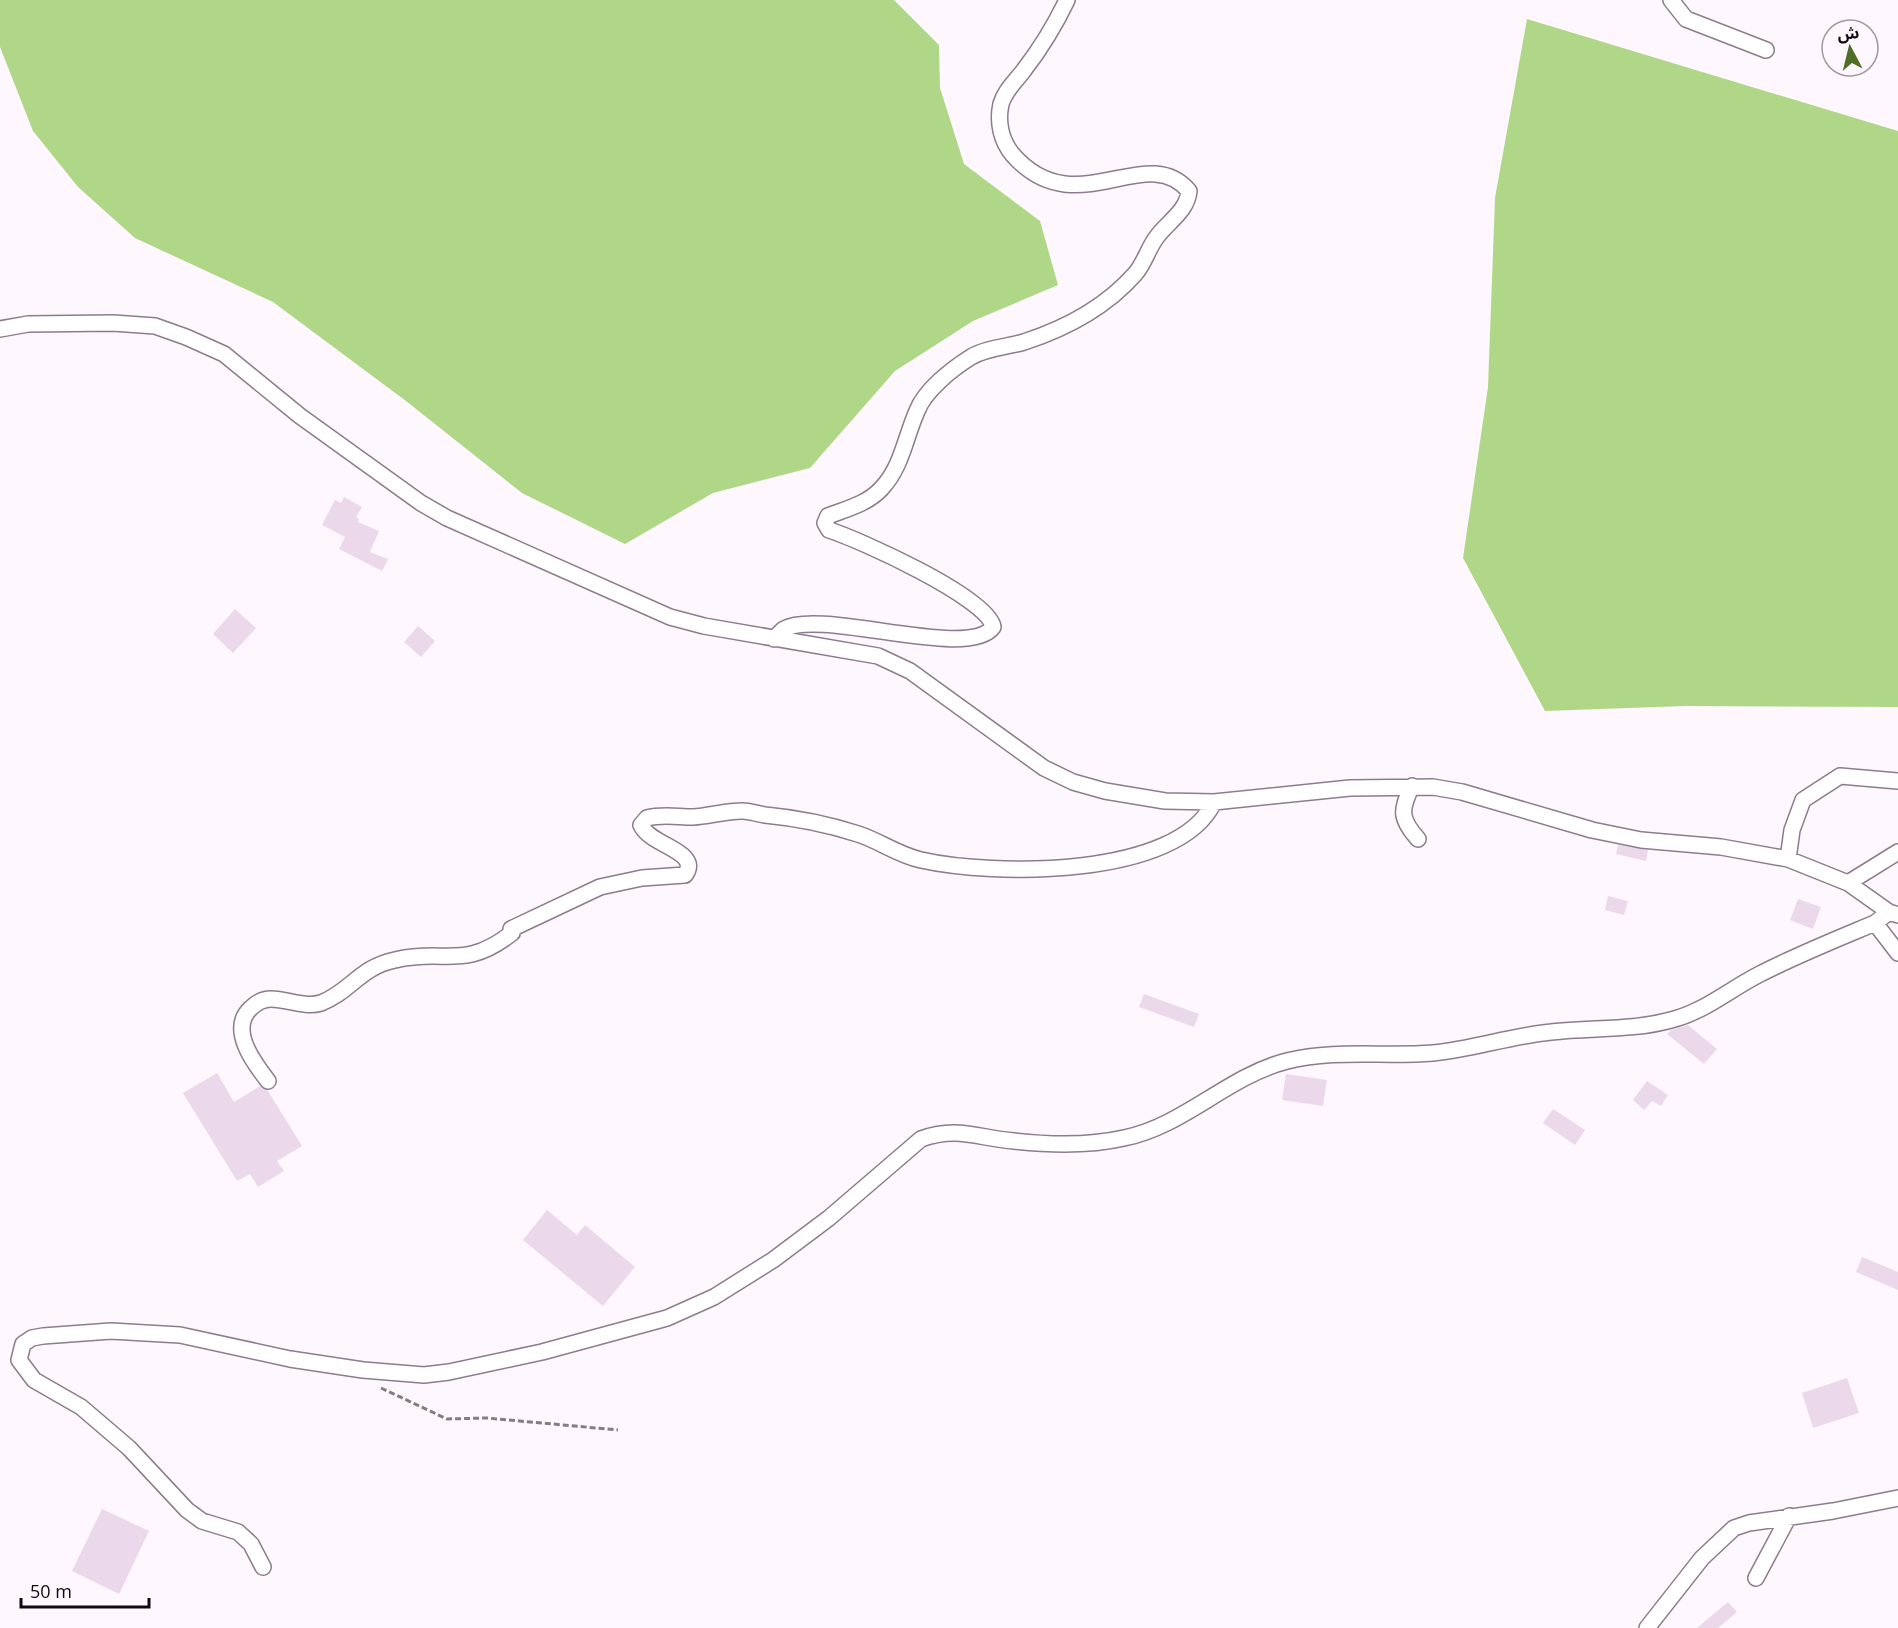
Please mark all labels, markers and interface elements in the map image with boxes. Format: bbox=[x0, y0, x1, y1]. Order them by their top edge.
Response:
north arrow bbox=[1820, 18, 1880, 78]
text: ش bbox=[1836, 21, 1860, 45]
scale bar bbox=[21, 1571, 148, 1609]
text: 50 m bbox=[30, 1579, 72, 1603]

